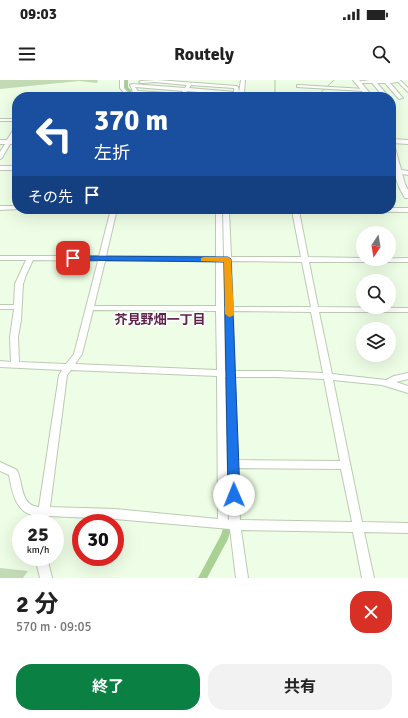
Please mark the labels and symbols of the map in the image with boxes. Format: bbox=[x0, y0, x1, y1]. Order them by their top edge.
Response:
north arrow bbox=[356, 226, 396, 266]
pin bbox=[56, 241, 90, 275]
district label: 芥見野畑一丁目 bbox=[114, 312, 206, 328]
position arrow bbox=[213, 474, 255, 516]
speed limit sign: 30 bbox=[72, 514, 124, 566]

